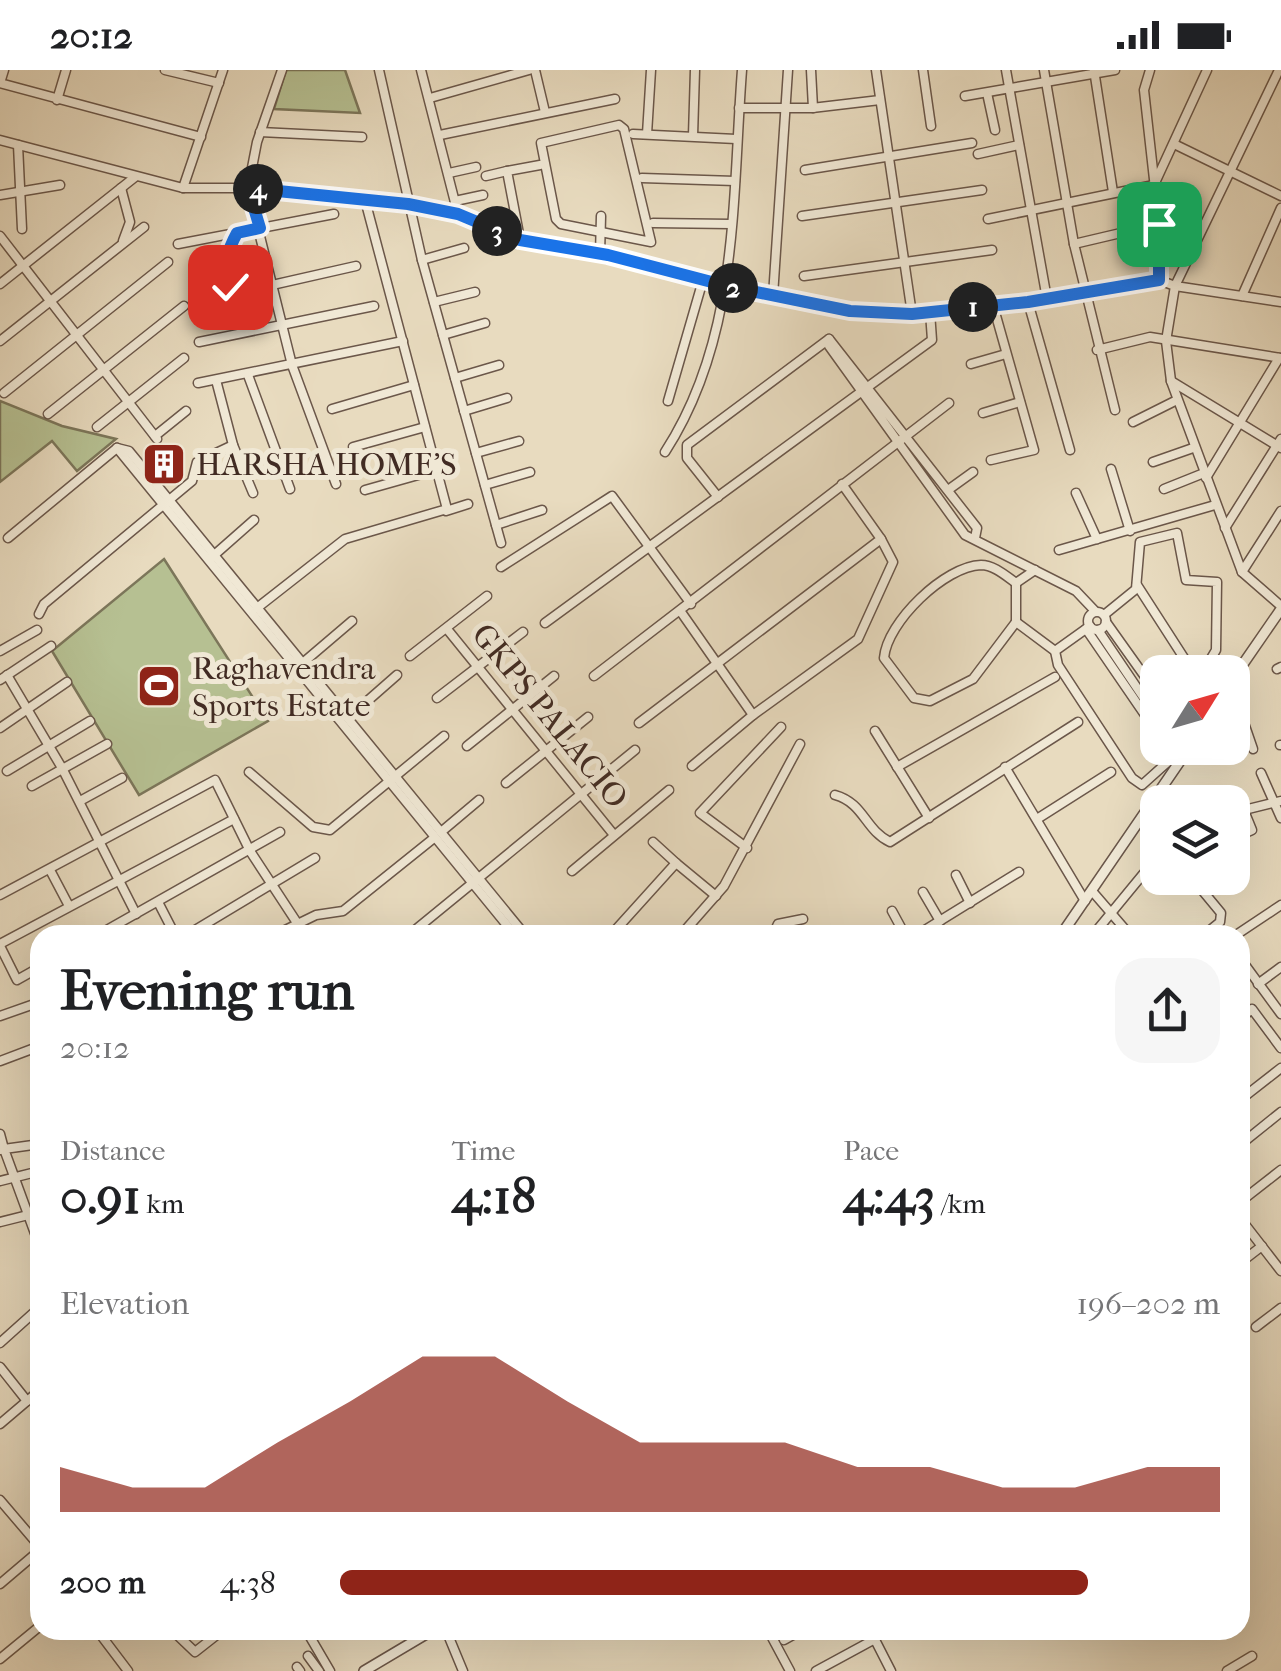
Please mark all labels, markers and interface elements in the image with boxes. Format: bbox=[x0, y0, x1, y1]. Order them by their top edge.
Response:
text: 20:12 bbox=[50, 13, 133, 58]
pin: 4 bbox=[233, 164, 283, 214]
text: 4 bbox=[250, 172, 266, 205]
pin bbox=[1117, 182, 1202, 267]
icon: arrive bbox=[1132, 197, 1187, 252]
pin: 3 bbox=[472, 206, 522, 256]
text: 3 bbox=[491, 214, 503, 247]
pin bbox=[188, 245, 273, 330]
icon: check bbox=[203, 260, 258, 315]
pin: 2 bbox=[708, 263, 758, 313]
text: 2 bbox=[726, 271, 740, 304]
pin: 1 bbox=[948, 282, 998, 332]
text: 1 bbox=[968, 290, 978, 323]
building icon: HARSHA HOME'S bbox=[141, 441, 187, 487]
place label: HARSHA HOME'S bbox=[196, 446, 457, 483]
street label: GKPS PALACIO bbox=[464, 616, 636, 816]
place label: Raghavendra Sports Estate bbox=[192, 650, 376, 724]
north arrow bbox=[1140, 655, 1250, 765]
map controls bbox=[1140, 655, 1250, 895]
sports icon: Raghavendra Sports Estate bbox=[136, 663, 182, 709]
button: layers bbox=[1140, 785, 1250, 895]
button: share bbox=[1115, 958, 1220, 1063]
text: Evening run bbox=[60, 959, 354, 1023]
text: 20:12 bbox=[60, 1029, 130, 1066]
text: Distance bbox=[60, 1134, 165, 1167]
text: Time bbox=[452, 1134, 515, 1167]
text: Pace bbox=[843, 1134, 899, 1167]
text: 0.91 bbox=[60, 1167, 141, 1226]
text: 4:18 bbox=[452, 1167, 536, 1226]
text: 4:43 bbox=[843, 1167, 935, 1226]
text: km bbox=[141, 1187, 184, 1220]
text: /km bbox=[935, 1187, 986, 1220]
text: Elevation bbox=[60, 1285, 189, 1322]
text: 196–202 m bbox=[1076, 1285, 1220, 1322]
text: 200 m bbox=[60, 1564, 145, 1601]
text: 4:38 bbox=[220, 1564, 276, 1601]

